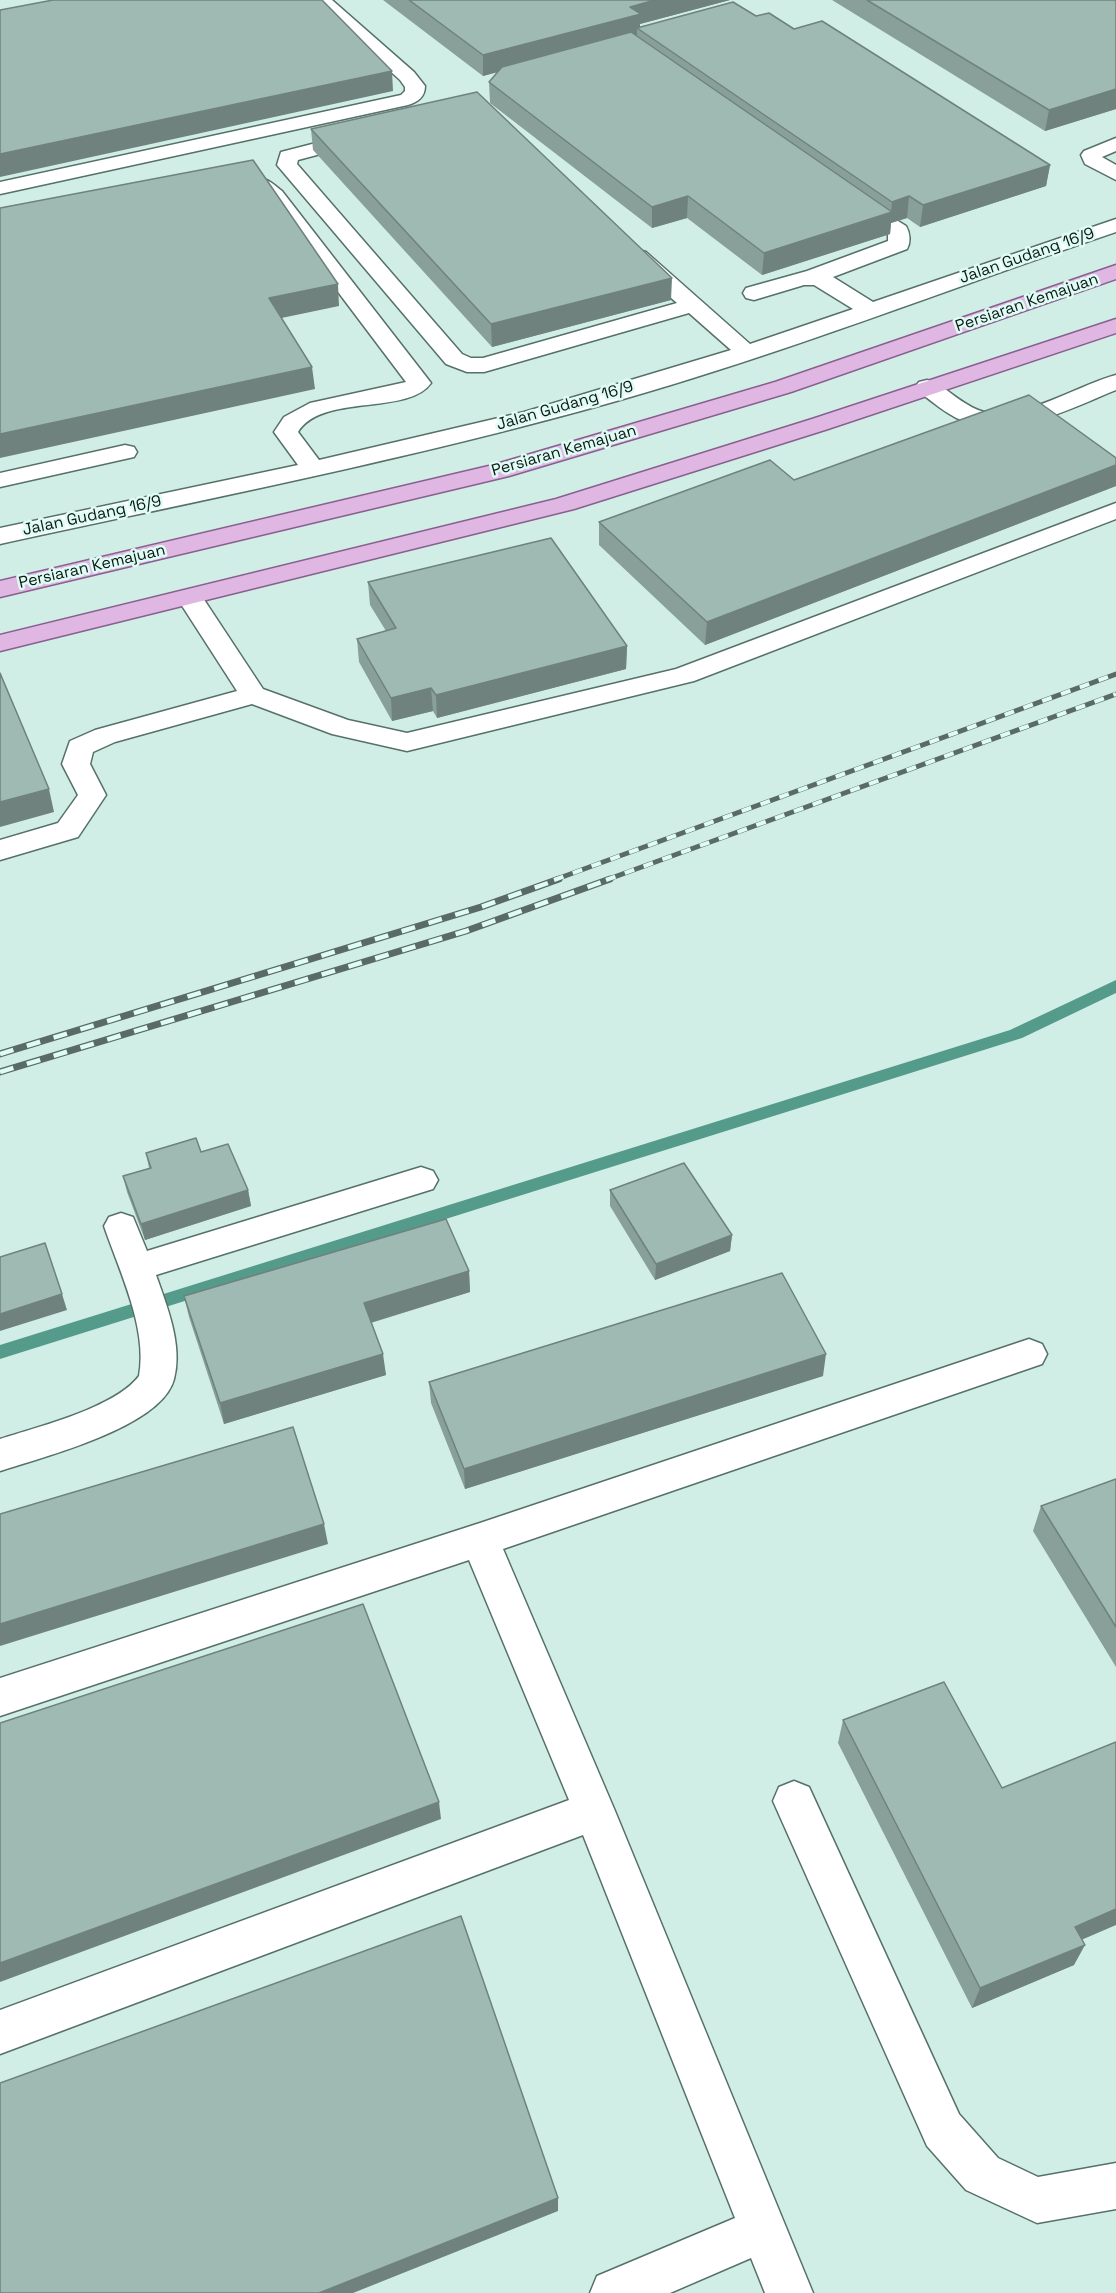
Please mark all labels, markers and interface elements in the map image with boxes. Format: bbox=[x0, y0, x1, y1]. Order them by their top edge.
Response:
street label: Jalan Gudang 16/9 bbox=[957, 224, 1097, 288]
street label: Persiaran Kemajuan bbox=[953, 270, 1101, 336]
street label: Jalan Gudang 16/9 bbox=[494, 377, 636, 435]
street label: Persiaran Kemajuan bbox=[489, 421, 639, 481]
street label: Jalan Gudang 16/9 bbox=[21, 492, 163, 540]
street label: Persiaran Kemajuan bbox=[17, 541, 167, 593]

